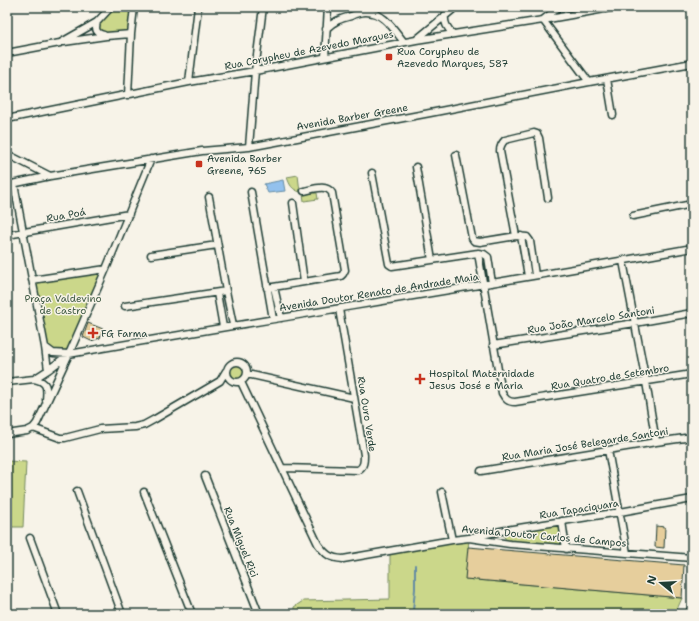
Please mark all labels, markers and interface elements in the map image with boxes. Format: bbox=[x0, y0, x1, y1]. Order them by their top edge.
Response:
street label: Rua Corypheu de Azevedo Marques bbox=[223, 27, 395, 73]
place label: Rua Corypheu de Azevedo Marques, 587 bbox=[397, 45, 508, 70]
marker: Rua Corypheu de Azevedo Marques, 587 bbox=[384, 52, 394, 62]
street label: Avenida Barber Greene bbox=[295, 101, 409, 133]
place label: Avenida Barber Greene, 765 bbox=[207, 152, 282, 177]
marker: Avenida Barber Greene, 765 bbox=[194, 159, 204, 169]
street label: Rua Poá bbox=[45, 205, 87, 225]
street label: Avenida Doutor Renato de Andrade Maia bbox=[278, 270, 480, 314]
park label: Praça Valdevino de Castro bbox=[24, 292, 102, 317]
street label: Rua João Marcelo Santoni bbox=[526, 303, 656, 336]
place label: FG Farma bbox=[101, 327, 148, 340]
marker: FG Farma bbox=[88, 328, 98, 338]
street label: Rua Quatro de Setembro bbox=[550, 361, 670, 393]
place label: Hospital Maternidade Jesus José e Maria bbox=[429, 367, 535, 392]
marker: Hospital Maternidade Jesus José e Maria bbox=[414, 373, 426, 385]
street label: Rua Ouro Verde bbox=[355, 375, 379, 453]
street label: Rua Maria José Belegarde Santoni bbox=[501, 424, 669, 464]
street label: Rua Tapaciquara bbox=[538, 496, 620, 522]
street label: Rua Miguel Rici bbox=[221, 505, 261, 579]
street label: Avenida Doutor Carlos de Campos bbox=[461, 522, 627, 550]
north arrow bbox=[641, 563, 681, 603]
text: N bbox=[643, 573, 661, 587]

